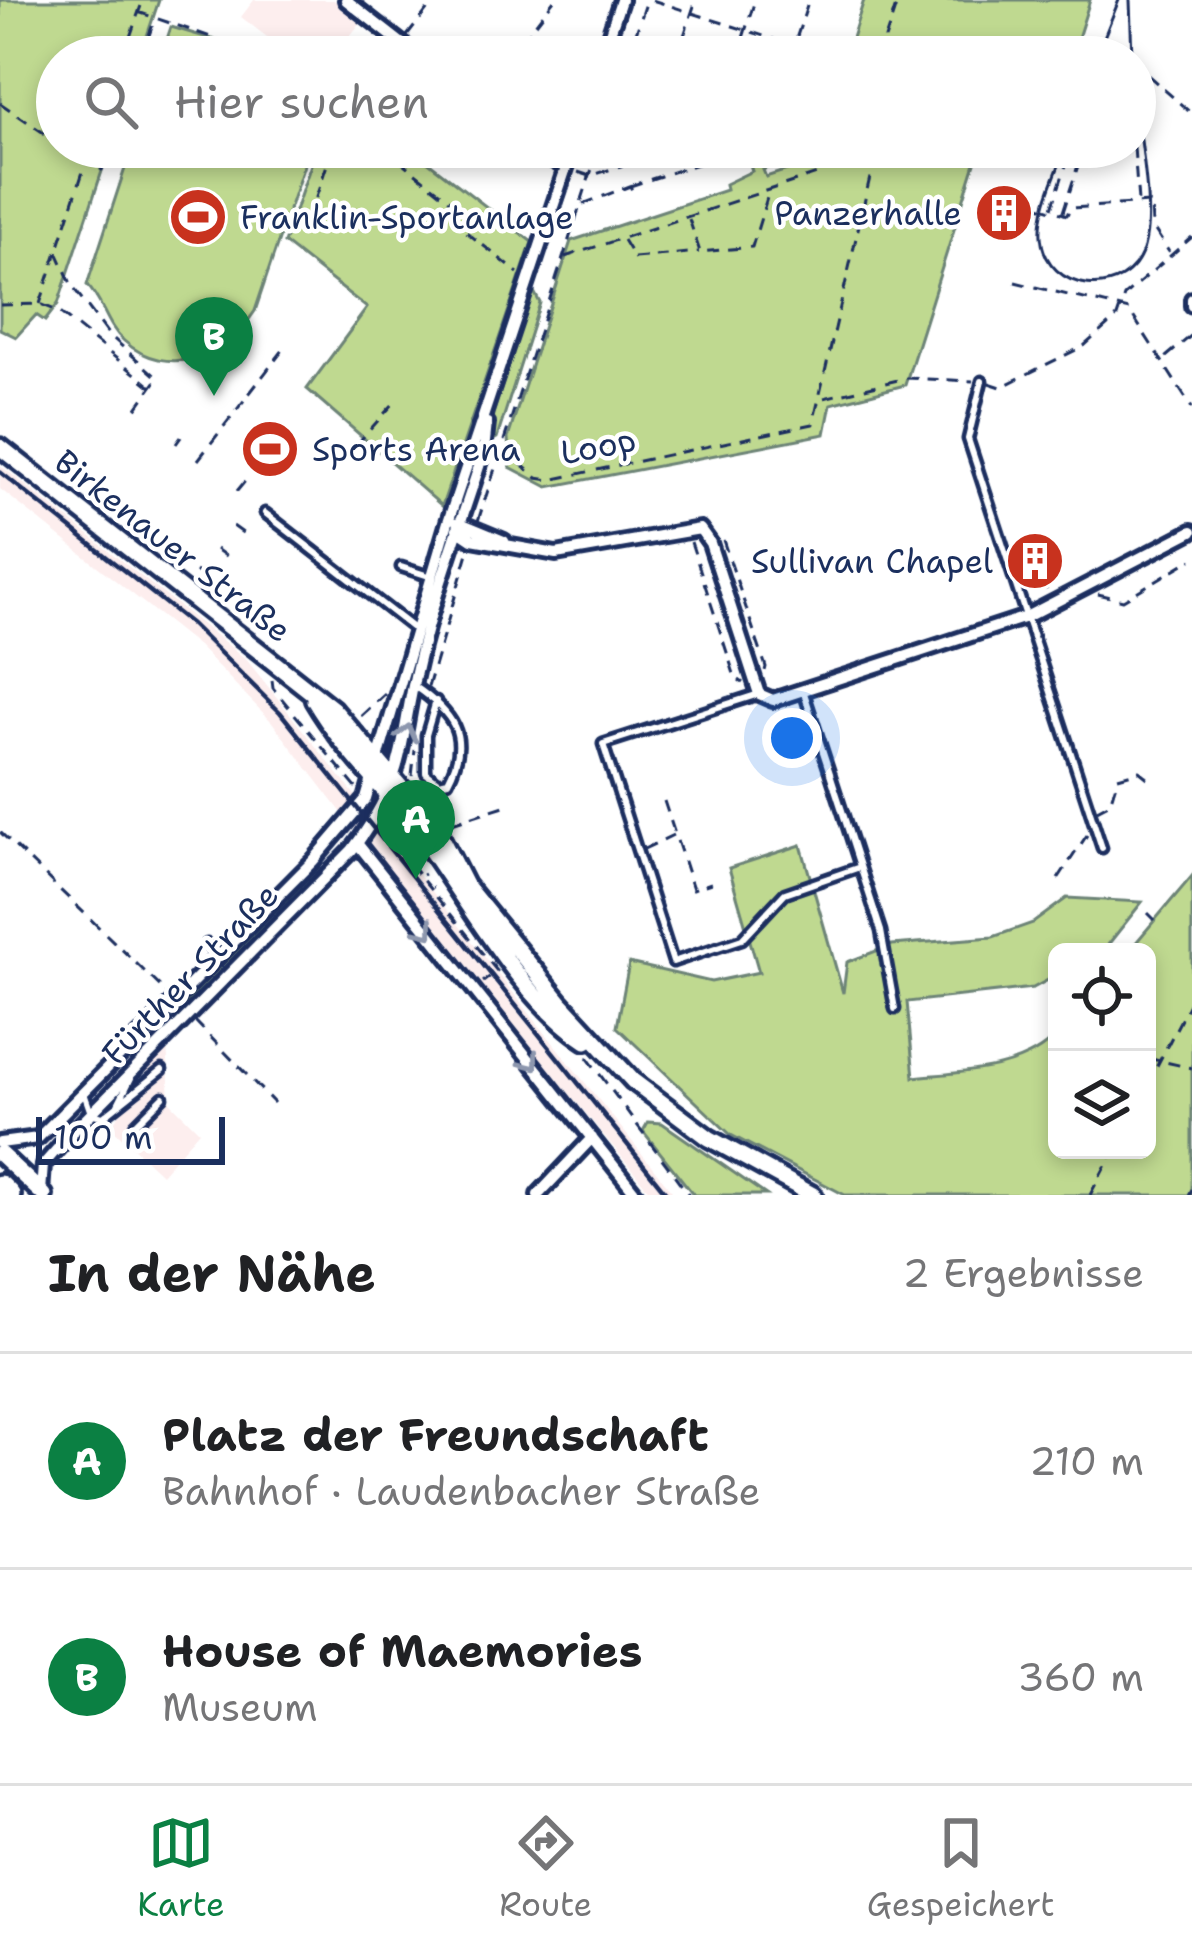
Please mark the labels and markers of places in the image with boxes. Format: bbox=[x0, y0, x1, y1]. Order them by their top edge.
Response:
building icon: Panzerhalle bbox=[973, 182, 1035, 244]
sports icon: Franklin-Sportanlage bbox=[167, 186, 229, 248]
place label: Panzerhalle bbox=[774, 191, 962, 236]
place label: Franklin-Sportanlage bbox=[240, 195, 574, 240]
pin: B bbox=[175, 297, 253, 396]
sports icon: Sports Arena bbox=[239, 418, 301, 480]
place label: Sports Arena bbox=[312, 427, 521, 472]
building icon: Sullivan Chapel bbox=[1004, 530, 1066, 592]
place label: Sullivan Chapel bbox=[751, 539, 993, 584]
pin: A bbox=[377, 780, 455, 879]

